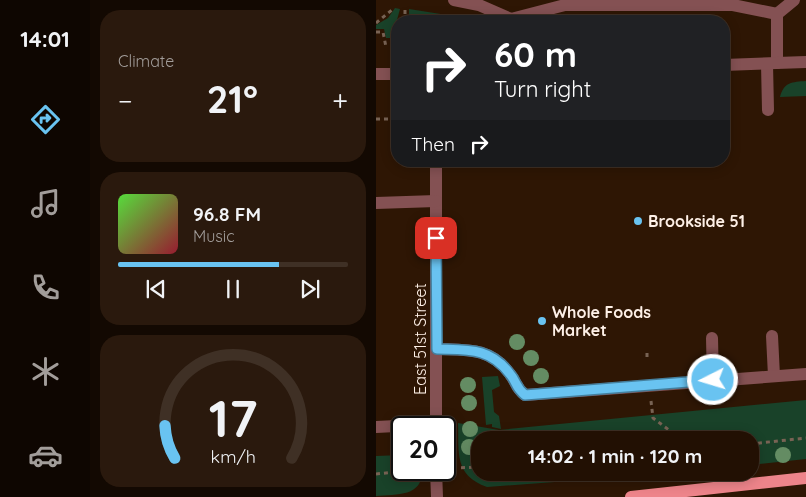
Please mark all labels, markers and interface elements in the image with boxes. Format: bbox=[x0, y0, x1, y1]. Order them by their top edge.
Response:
text: 14:01 bbox=[20, 25, 70, 53]
text: 60 m bbox=[494, 32, 577, 76]
icon: right bbox=[411, 35, 476, 100]
text: Climate bbox=[118, 51, 174, 71]
text: 21° bbox=[207, 75, 258, 123]
text: Turn right bbox=[494, 75, 591, 103]
text: − bbox=[118, 83, 133, 118]
text: + bbox=[332, 83, 348, 118]
icon: directions bbox=[28, 102, 63, 137]
icon: right bbox=[465, 130, 493, 158]
text: Then bbox=[411, 132, 455, 156]
icon: music bbox=[28, 186, 63, 221]
text: 96.8 FM bbox=[193, 202, 261, 226]
place label: Brookside 51 bbox=[648, 211, 745, 231]
marker: Brookside 51 bbox=[632, 215, 644, 227]
pin bbox=[415, 217, 457, 259]
icon: arrive bbox=[422, 224, 450, 252]
text: Music bbox=[193, 226, 235, 246]
icon: phone bbox=[28, 270, 63, 305]
icon: previous bbox=[142, 275, 170, 303]
icon: pause bbox=[219, 275, 247, 303]
icon: next bbox=[296, 275, 324, 303]
street label: East 51st Street bbox=[410, 283, 430, 395]
place label: Whole Foods Market bbox=[552, 302, 651, 340]
marker: Whole Foods Market bbox=[536, 315, 548, 327]
position arrow bbox=[686, 353, 738, 405]
icon: climate bbox=[28, 354, 63, 389]
text: 17 bbox=[209, 385, 257, 450]
speed limit sign: 20 bbox=[391, 416, 456, 481]
icon: car bbox=[28, 438, 63, 473]
text: 14:02 · 1 min · 120 m bbox=[528, 444, 702, 468]
text: km/h bbox=[210, 445, 256, 467]

